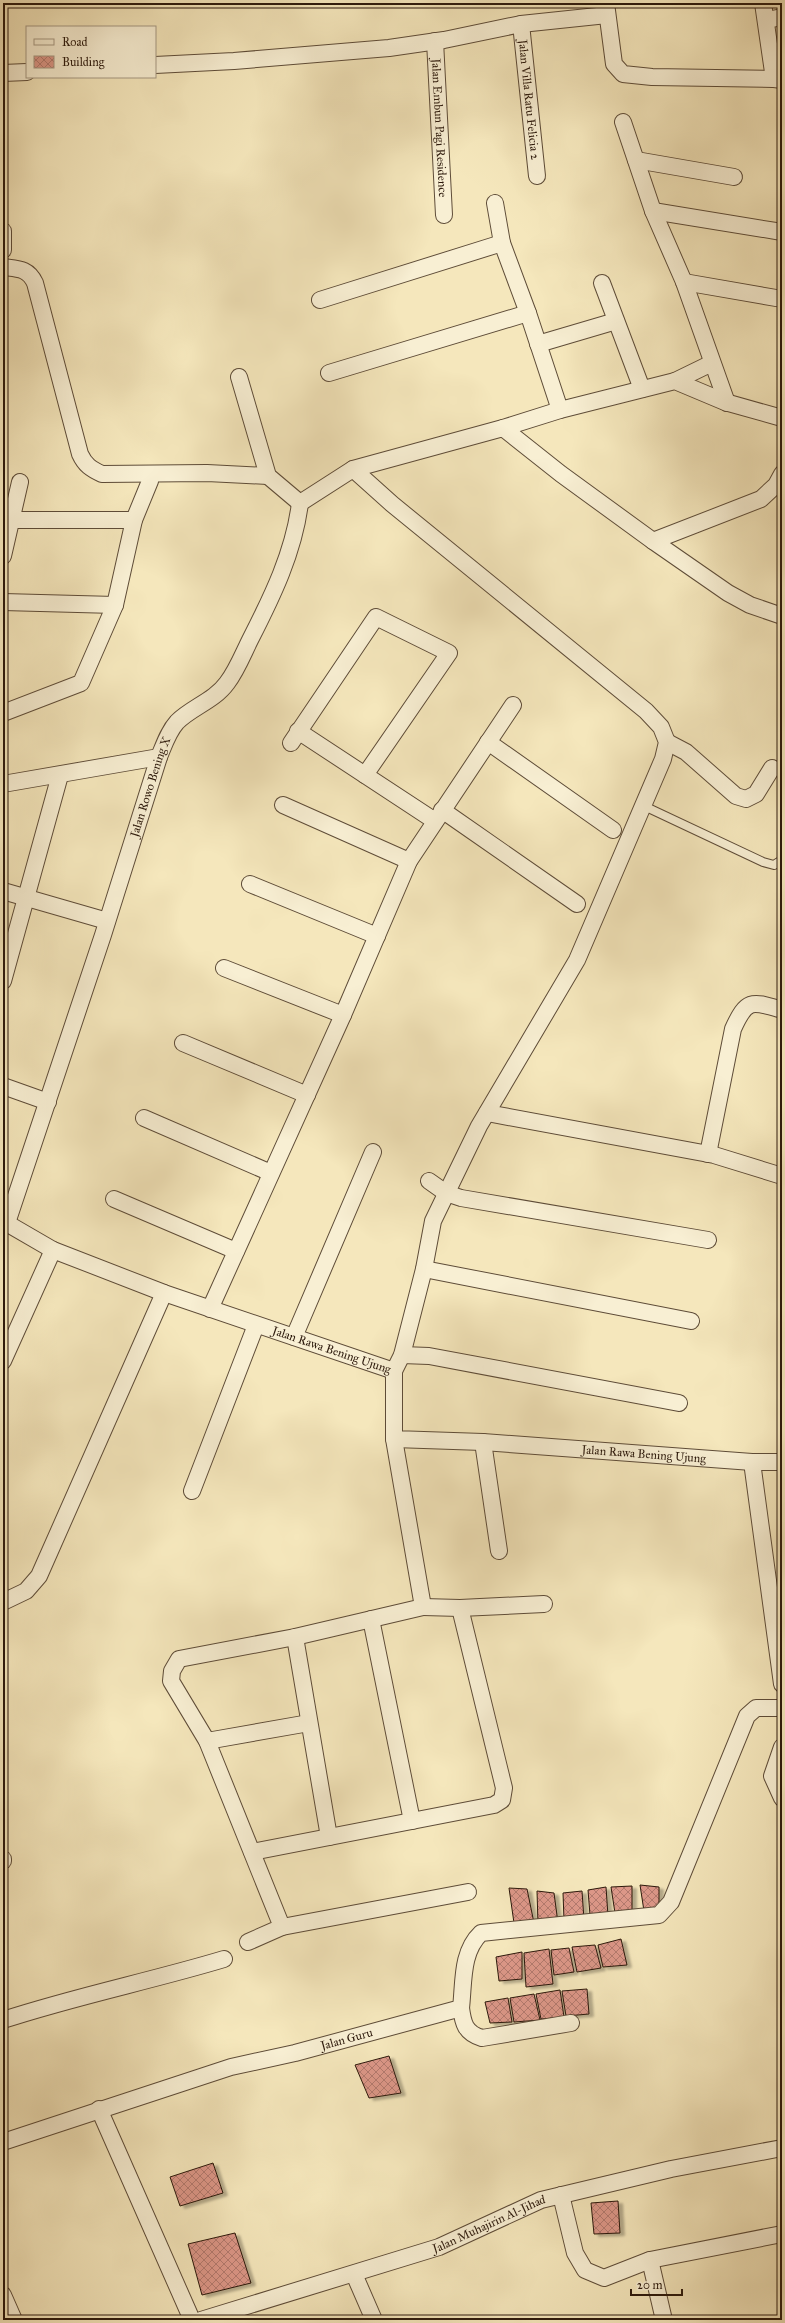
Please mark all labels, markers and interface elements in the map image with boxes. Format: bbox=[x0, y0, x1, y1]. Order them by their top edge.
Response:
legend bbox=[26, 26, 156, 78]
text: Road bbox=[62, 35, 88, 49]
street label: Jalan Villa Ratu Felicia 2 bbox=[514, 37, 542, 160]
text: Building bbox=[62, 55, 105, 70]
street label: Jalan Embun Pagi Residence bbox=[428, 56, 450, 198]
street label: Jalan Rowo Bening X bbox=[127, 734, 174, 841]
street label: Jalan Rawa Bening Ujung bbox=[268, 1323, 393, 1378]
street label: Jalan Rawa Bening Ujung bbox=[579, 1442, 707, 1467]
street label: Jalan Guru bbox=[317, 2025, 375, 2054]
street label: Jalan Muhajirin Al-Jihad bbox=[429, 2192, 547, 2257]
scale bar bbox=[631, 2271, 682, 2297]
text: 20 m bbox=[637, 2278, 663, 2292]

